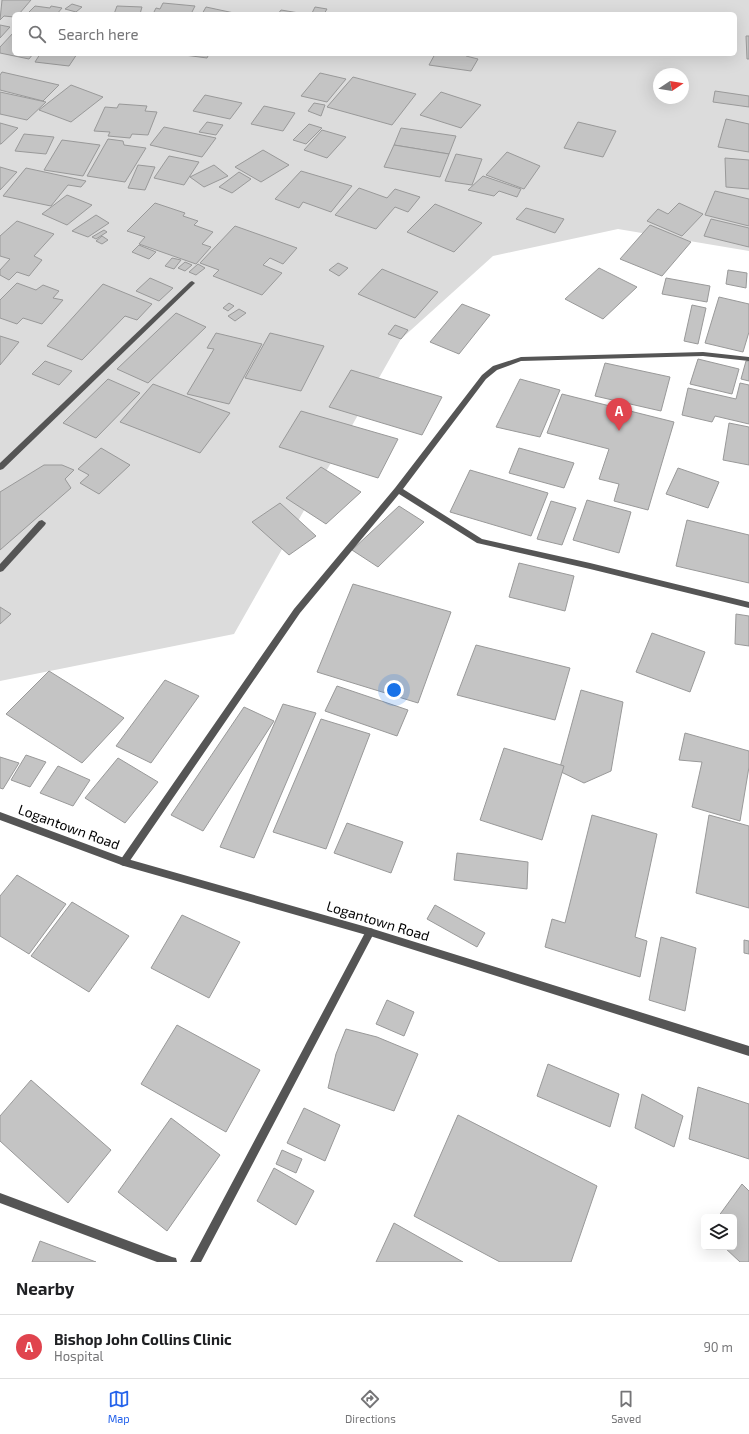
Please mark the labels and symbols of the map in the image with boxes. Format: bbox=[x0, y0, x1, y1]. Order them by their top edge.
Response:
north arrow bbox=[653, 68, 689, 104]
pin: A bbox=[606, 398, 632, 431]
your location bbox=[384, 680, 404, 700]
street label: Logantown Road bbox=[16, 800, 122, 853]
street label: Logantown Road bbox=[325, 897, 432, 944]

